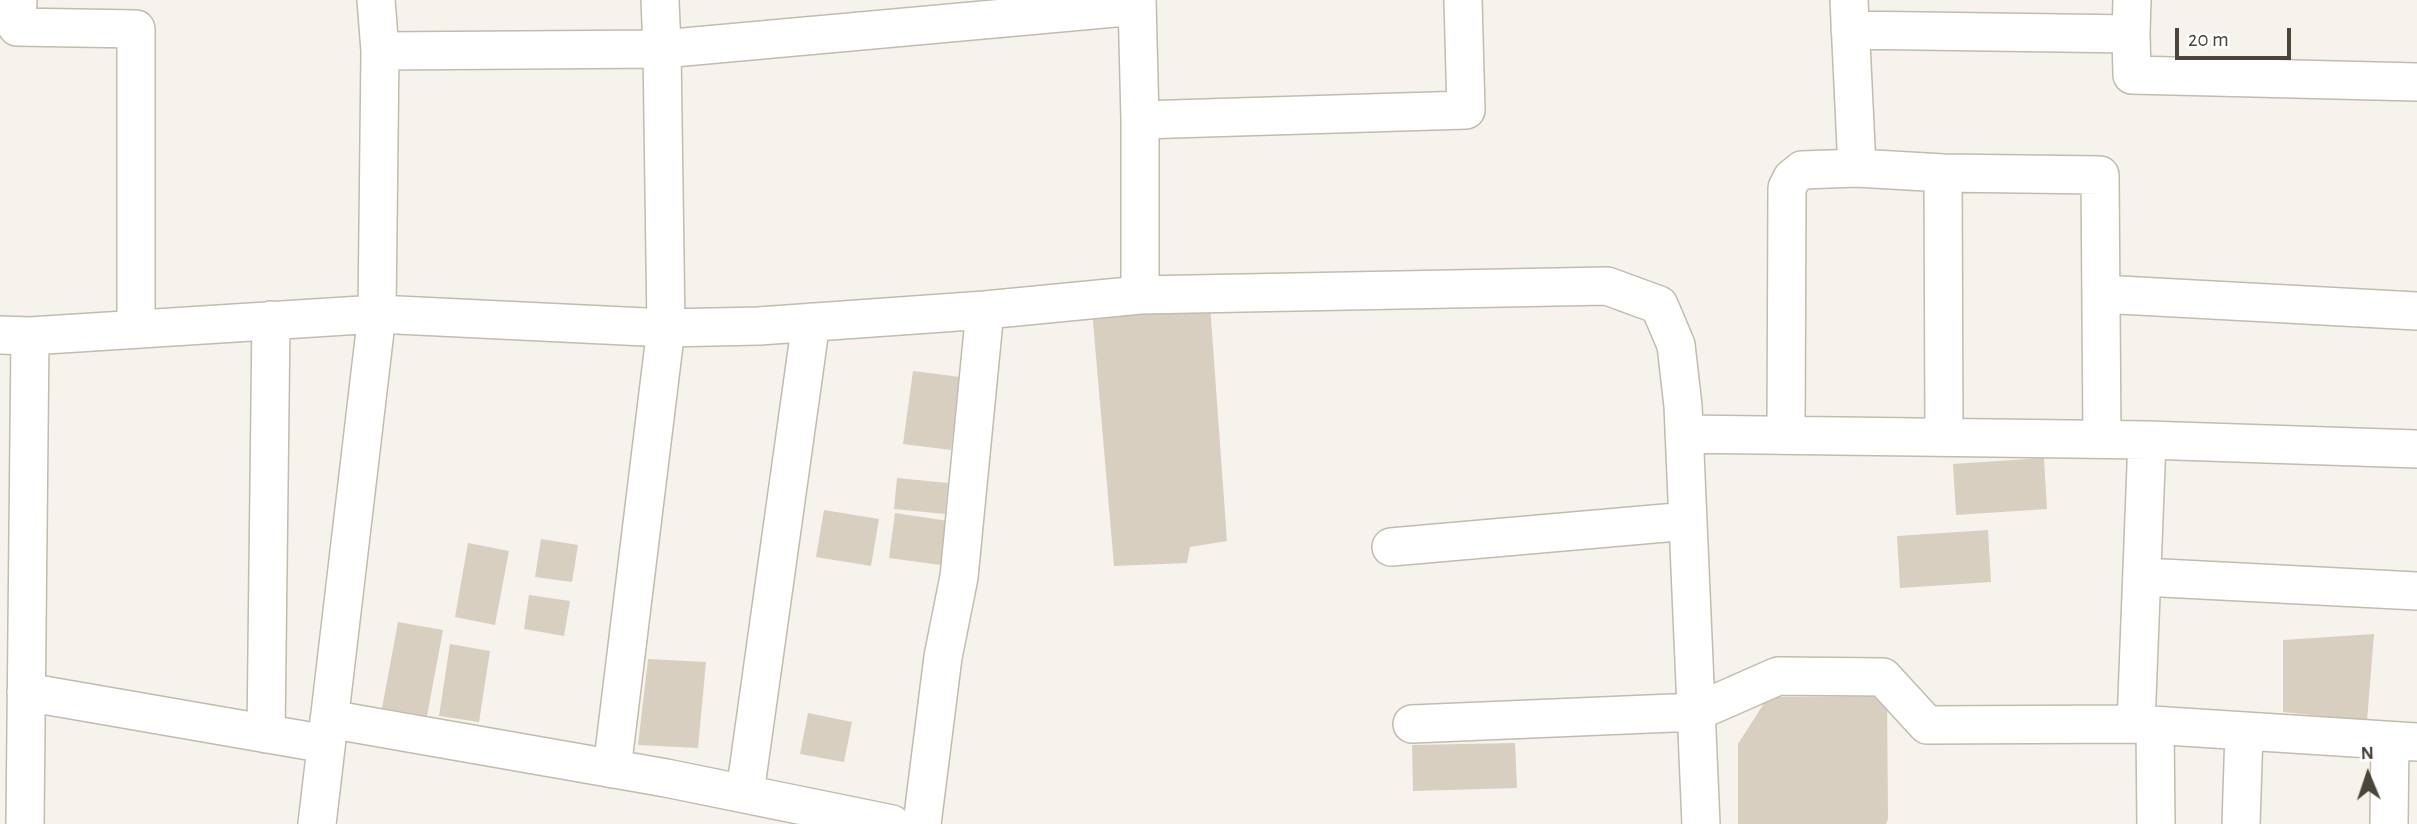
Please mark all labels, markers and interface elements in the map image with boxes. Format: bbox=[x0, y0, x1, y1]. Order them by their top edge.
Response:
scale bar bbox=[2179, 14, 2294, 58]
text: 20 m bbox=[2188, 29, 2229, 50]
north arrow bbox=[2333, 740, 2403, 810]
text: N bbox=[2360, 744, 2374, 763]

